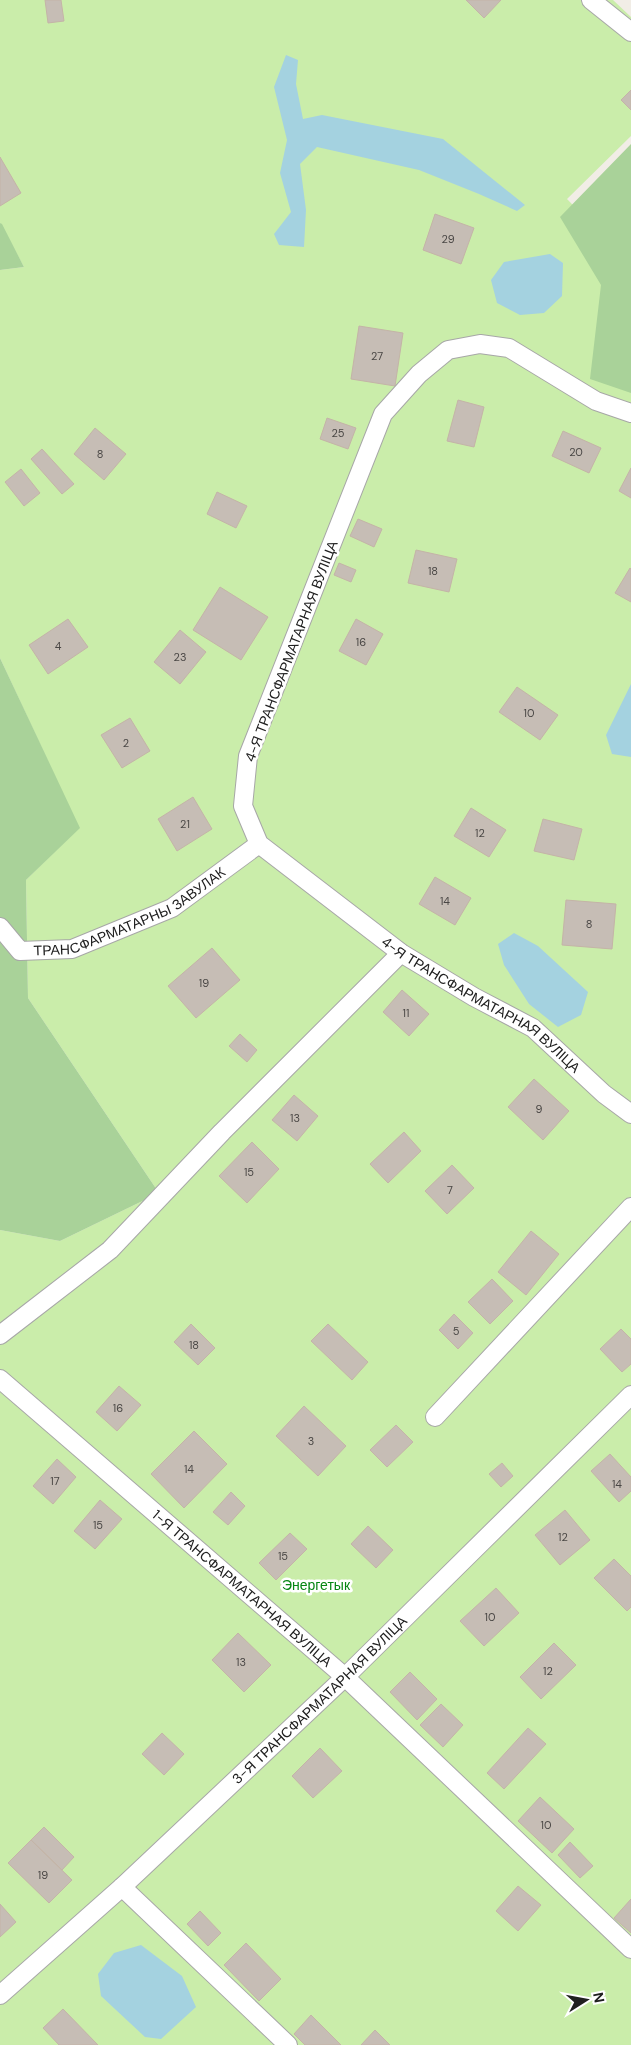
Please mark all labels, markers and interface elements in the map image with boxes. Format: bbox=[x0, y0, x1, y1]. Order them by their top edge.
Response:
house number: 29 bbox=[441, 232, 455, 246]
house number: 27 bbox=[371, 349, 383, 363]
house number: 25 bbox=[331, 426, 345, 440]
house number: 20 bbox=[569, 445, 583, 459]
house number: 8 bbox=[97, 447, 103, 461]
street label: 4-Я ТРАНСФАРМАТАРНАЯ ВУЛІЦА bbox=[240, 537, 342, 764]
house number: 18 bbox=[428, 564, 438, 578]
house number: 16 bbox=[356, 635, 366, 649]
house number: 4 bbox=[55, 639, 62, 653]
house number: 23 bbox=[174, 650, 186, 664]
house number: 10 bbox=[524, 706, 534, 720]
house number: 2 bbox=[123, 736, 129, 750]
house number: 21 bbox=[180, 817, 190, 831]
house number: 12 bbox=[475, 826, 485, 840]
street label: ТРАНСФАРМАТАРНЫ ЗАВУЛАК bbox=[33, 862, 229, 959]
house number: 14 bbox=[440, 894, 450, 908]
house number: 8 bbox=[586, 917, 592, 931]
street label: 4-Я ТРАНСФАРМАТАРНАЯ ВУЛІЦА bbox=[378, 932, 585, 1077]
house number: 19 bbox=[199, 976, 209, 990]
house number: 11 bbox=[403, 1006, 409, 1020]
house number: 9 bbox=[536, 1102, 543, 1116]
house number: 13 bbox=[290, 1111, 300, 1125]
house number: 15 bbox=[244, 1165, 254, 1179]
house number: 7 bbox=[447, 1183, 453, 1197]
house number: 5 bbox=[453, 1324, 460, 1338]
house number: 18 bbox=[189, 1338, 199, 1352]
house number: 16 bbox=[113, 1401, 123, 1415]
house number: 3 bbox=[308, 1434, 314, 1448]
house number: 14 bbox=[184, 1462, 194, 1476]
house number: 17 bbox=[50, 1474, 60, 1488]
house number: 14 bbox=[612, 1477, 622, 1491]
street label: 1-Я ТРАНСФАРМАТАРНАЯ ВУЛІЦА bbox=[149, 1506, 336, 1671]
house number: 15 bbox=[93, 1518, 103, 1532]
house number: 12 bbox=[558, 1530, 568, 1544]
house number: 15 bbox=[278, 1549, 288, 1563]
park label: Энергетык bbox=[282, 1576, 351, 1594]
house number: 10 bbox=[485, 1610, 495, 1624]
street label: 3-Я ТРАНСФАРМАТАРНАЯ ВУЛІЦА bbox=[228, 1612, 411, 1788]
house number: 13 bbox=[236, 1655, 246, 1669]
house number: 12 bbox=[543, 1664, 553, 1678]
house number: 10 bbox=[541, 1818, 551, 1832]
house number: 19 bbox=[38, 1868, 48, 1882]
north arrow bbox=[561, 1975, 611, 2025]
text: N bbox=[589, 1991, 609, 2004]

